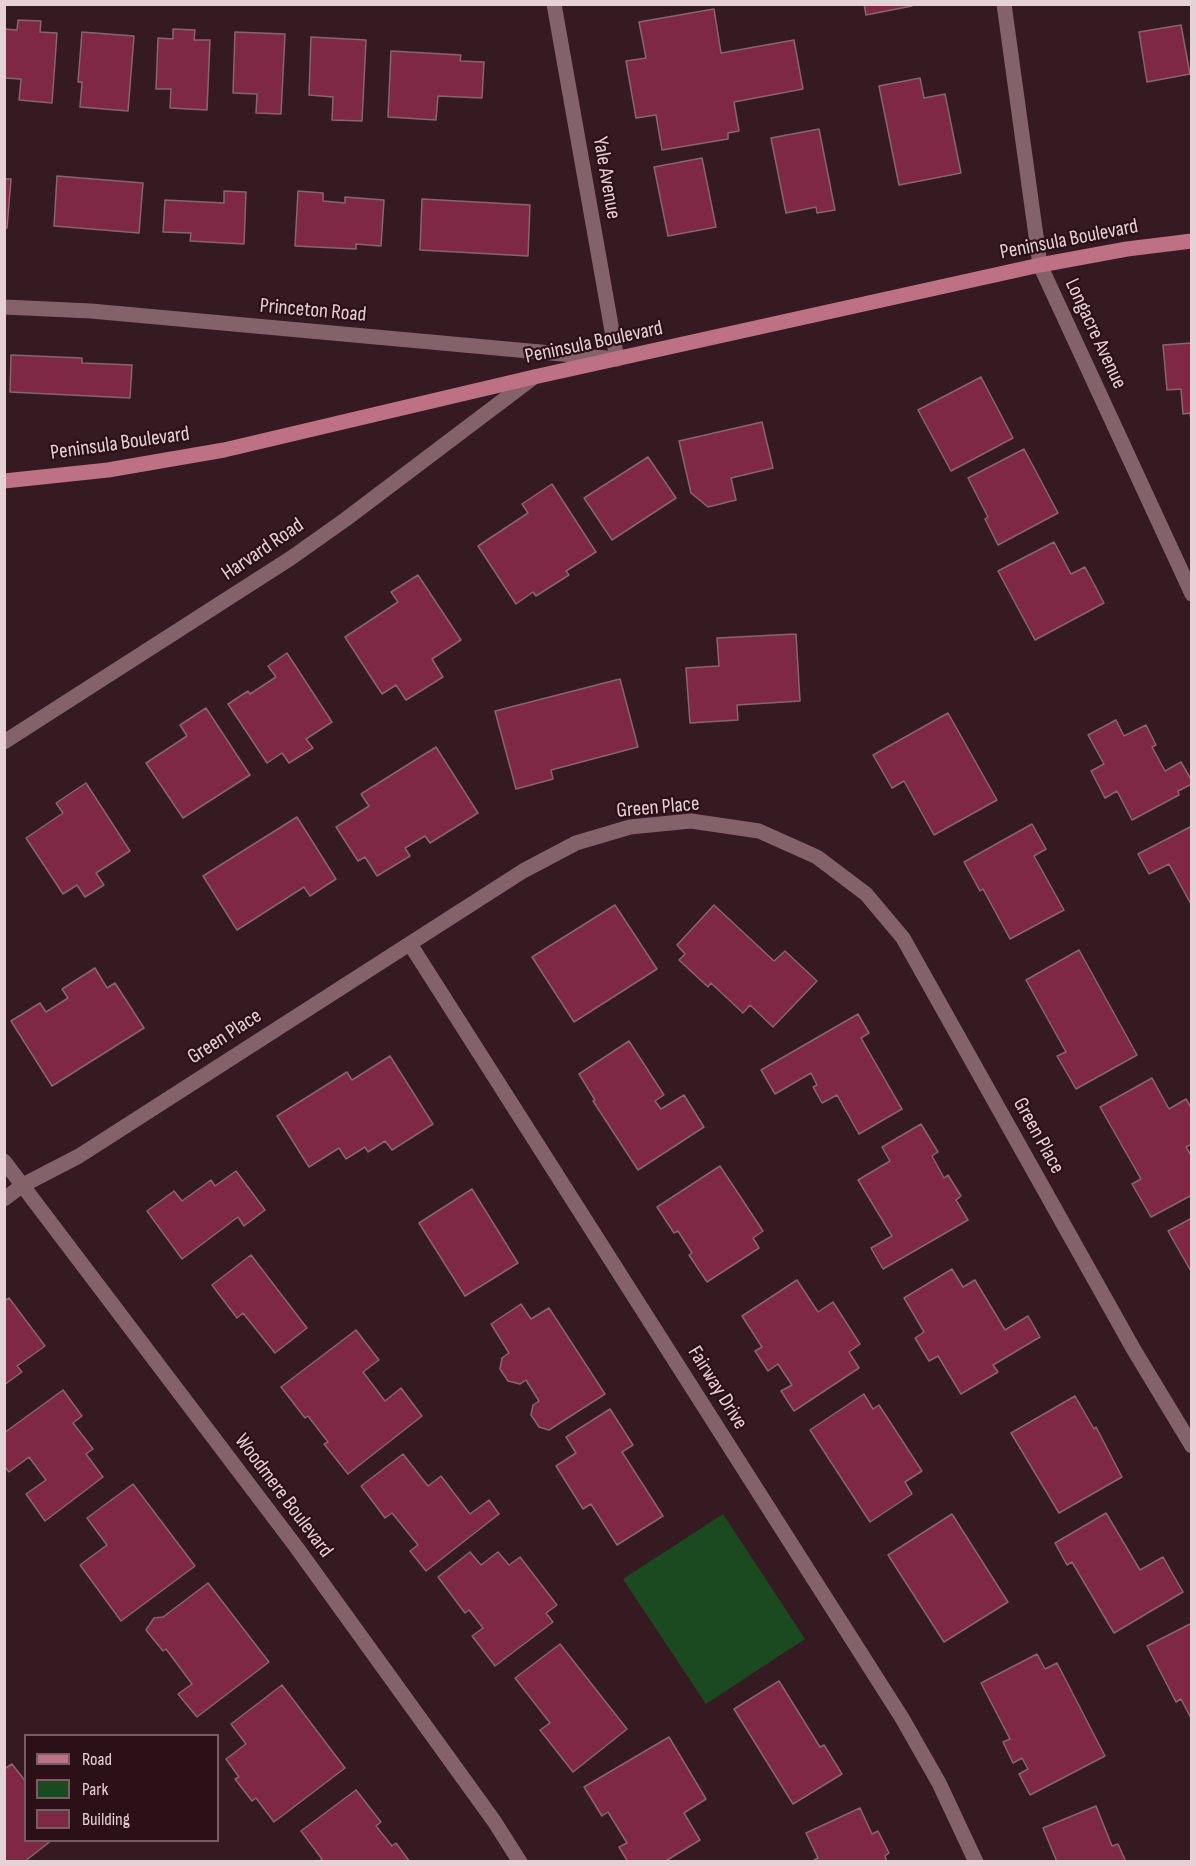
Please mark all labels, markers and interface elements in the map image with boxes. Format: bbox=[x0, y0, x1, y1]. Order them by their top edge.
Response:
street label: Yale Avenue bbox=[586, 135, 626, 221]
street label: Peninsula Boulevard bbox=[998, 214, 1140, 266]
street label: Longacre Avenue bbox=[1059, 275, 1131, 393]
street label: Princeton Road bbox=[259, 294, 367, 328]
street label: Peninsula Boulevard bbox=[523, 316, 665, 370]
street label: Peninsula Boulevard bbox=[49, 422, 191, 466]
street label: Harvard Road bbox=[217, 513, 309, 587]
street label: Green Place bbox=[616, 792, 700, 824]
street label: Green Place bbox=[183, 1004, 267, 1070]
street label: Green Place bbox=[1007, 1094, 1069, 1178]
street label: Fairway Drive bbox=[682, 1342, 752, 1434]
street label: Woodmere Boulevard bbox=[228, 1429, 338, 1563]
legend bbox=[24, 1734, 219, 1842]
text: Road bbox=[82, 1749, 112, 1770]
text: Park bbox=[82, 1779, 108, 1800]
text: Building bbox=[82, 1809, 130, 1830]

